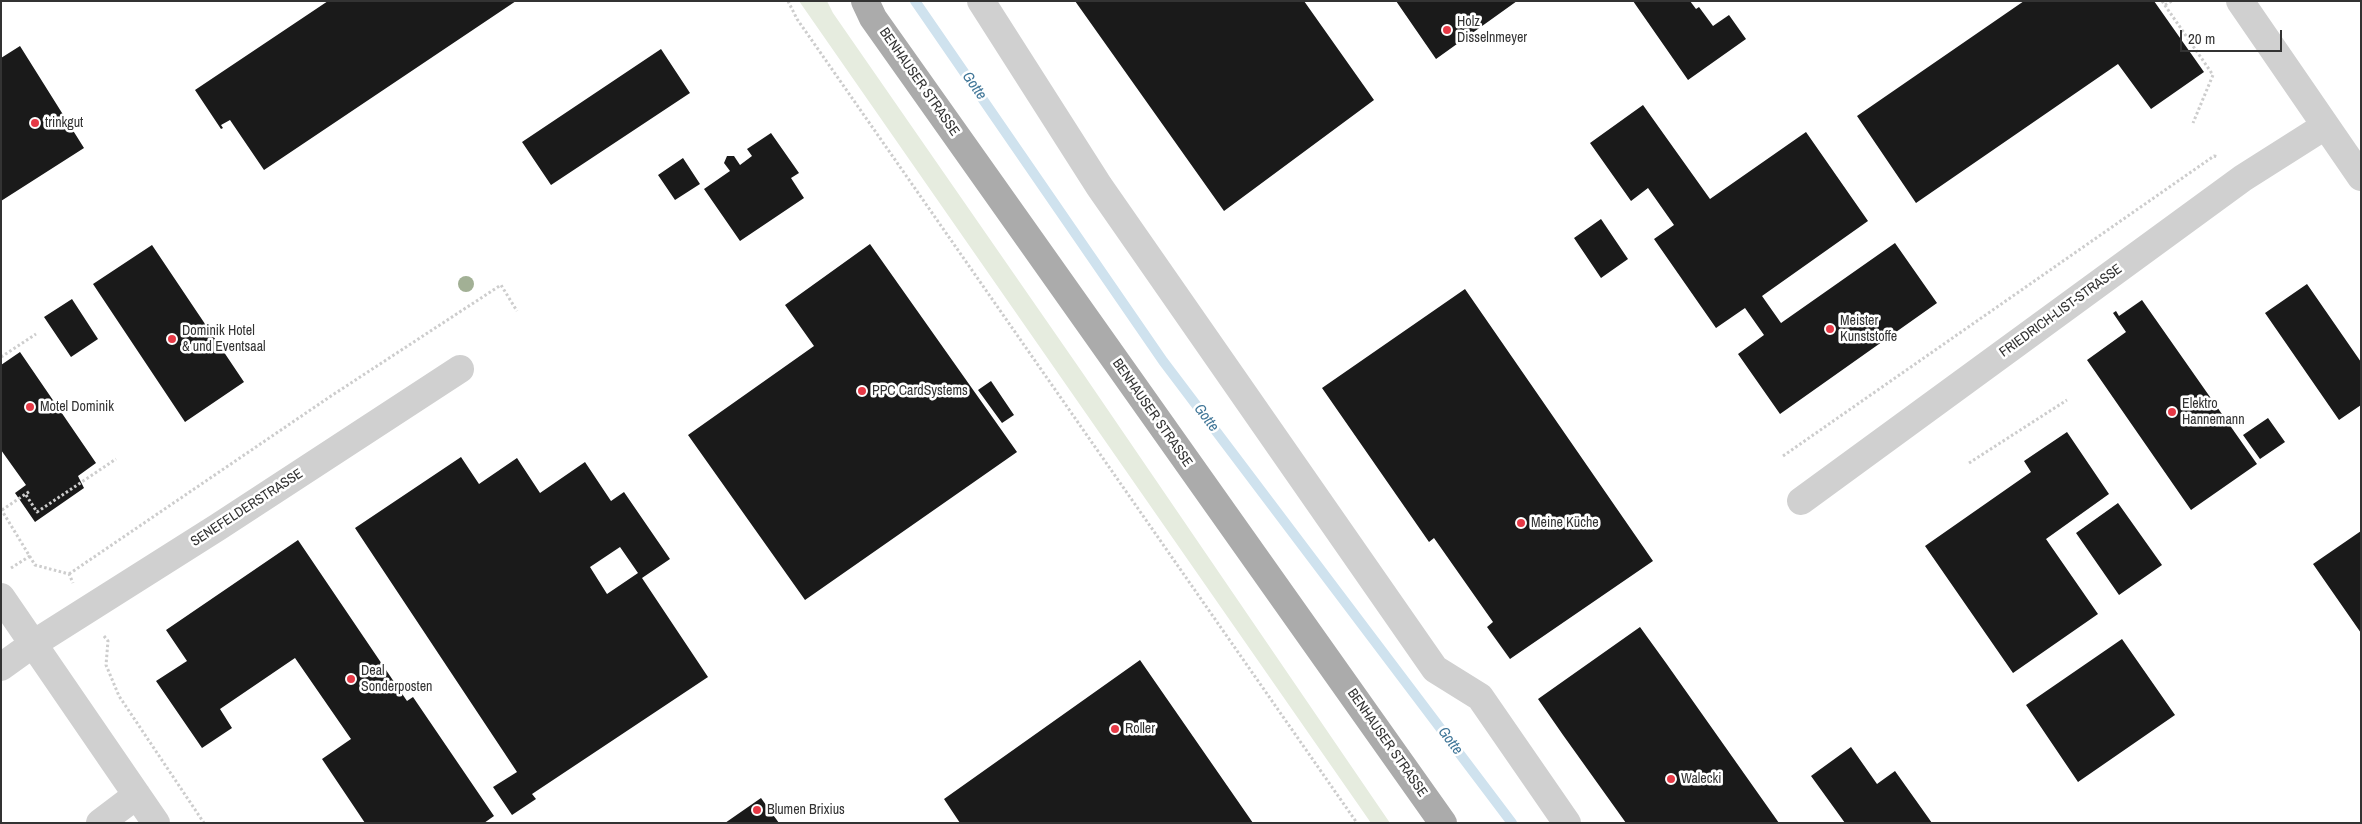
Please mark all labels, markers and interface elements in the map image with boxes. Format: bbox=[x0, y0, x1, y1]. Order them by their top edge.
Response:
place label: Holz Disselnmeyer bbox=[1457, 14, 1527, 46]
scale bar bbox=[2182, 20, 2284, 52]
marker: Holz Disselnmeyer bbox=[1441, 24, 1453, 36]
street label: BENHAUSER STRASSE bbox=[875, 25, 963, 139]
text: 20 m bbox=[2188, 28, 2215, 49]
water label: Gotte bbox=[958, 69, 990, 103]
place label: trinkgut bbox=[45, 115, 83, 131]
marker: trinkgut bbox=[29, 117, 41, 129]
street label: FRIEDRICH-LIST-STRASSE bbox=[1996, 261, 2126, 361]
place label: Meister Kunststoffe bbox=[1840, 313, 1897, 346]
place label: Dominik Hotel & und Eventsaal bbox=[182, 323, 266, 356]
marker: Meister Kunststoffe bbox=[1824, 323, 1836, 335]
marker: Dominik Hotel & und Eventsaal bbox=[166, 333, 178, 345]
street label: BENHAUSER STRASSE bbox=[1108, 356, 1196, 470]
place label: PPC CardSystems bbox=[872, 383, 968, 399]
marker: PPC CardSystems bbox=[856, 385, 868, 397]
place label: Elektro Hannemann bbox=[2182, 396, 2245, 428]
place label: Motel Dominik bbox=[40, 399, 114, 415]
marker: Motel Dominik bbox=[24, 401, 36, 413]
water label: Gotte bbox=[1190, 401, 1222, 435]
marker: Elektro Hannemann bbox=[2166, 406, 2178, 418]
street label: SENEFELDERSTRASSE bbox=[188, 466, 306, 550]
place label: Meine Küche bbox=[1531, 515, 1599, 531]
marker: Meine Küche bbox=[1515, 517, 1527, 529]
place label: Deal Sonderposten bbox=[361, 663, 432, 696]
marker: Deal Sonderposten bbox=[345, 673, 357, 685]
street label: BENHAUSER STRASSE bbox=[1343, 686, 1431, 800]
place label: Roller bbox=[1125, 721, 1155, 737]
marker: Roller bbox=[1109, 723, 1121, 735]
water label: Gotte bbox=[1434, 724, 1466, 758]
place label: Walecki bbox=[1681, 771, 1721, 787]
marker: Walecki bbox=[1665, 773, 1677, 785]
place label: Blumen Brixius bbox=[767, 802, 845, 818]
marker: Blumen Brixius bbox=[751, 804, 763, 816]

